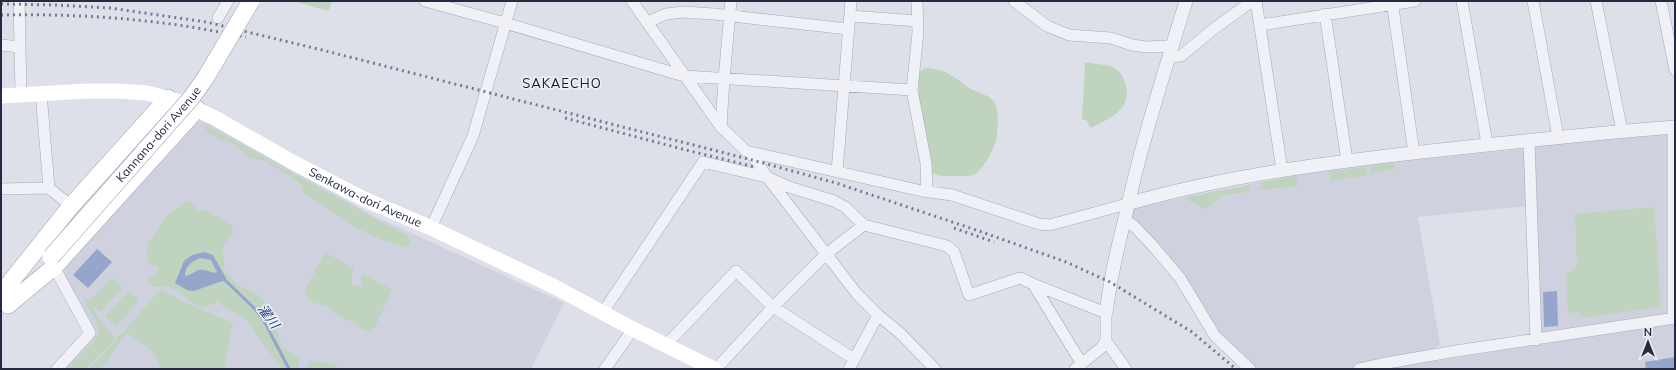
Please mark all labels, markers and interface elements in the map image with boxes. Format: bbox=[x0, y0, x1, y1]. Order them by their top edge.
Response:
district label: SAKAECHO bbox=[522, 75, 602, 91]
street label: Kannana-dori Avenue bbox=[112, 84, 204, 185]
street label: Senkawa-dori Avenue bbox=[306, 164, 424, 230]
water label: 濯川 bbox=[255, 301, 284, 333]
north arrow bbox=[1628, 322, 1668, 362]
text: N bbox=[1644, 325, 1652, 339]

